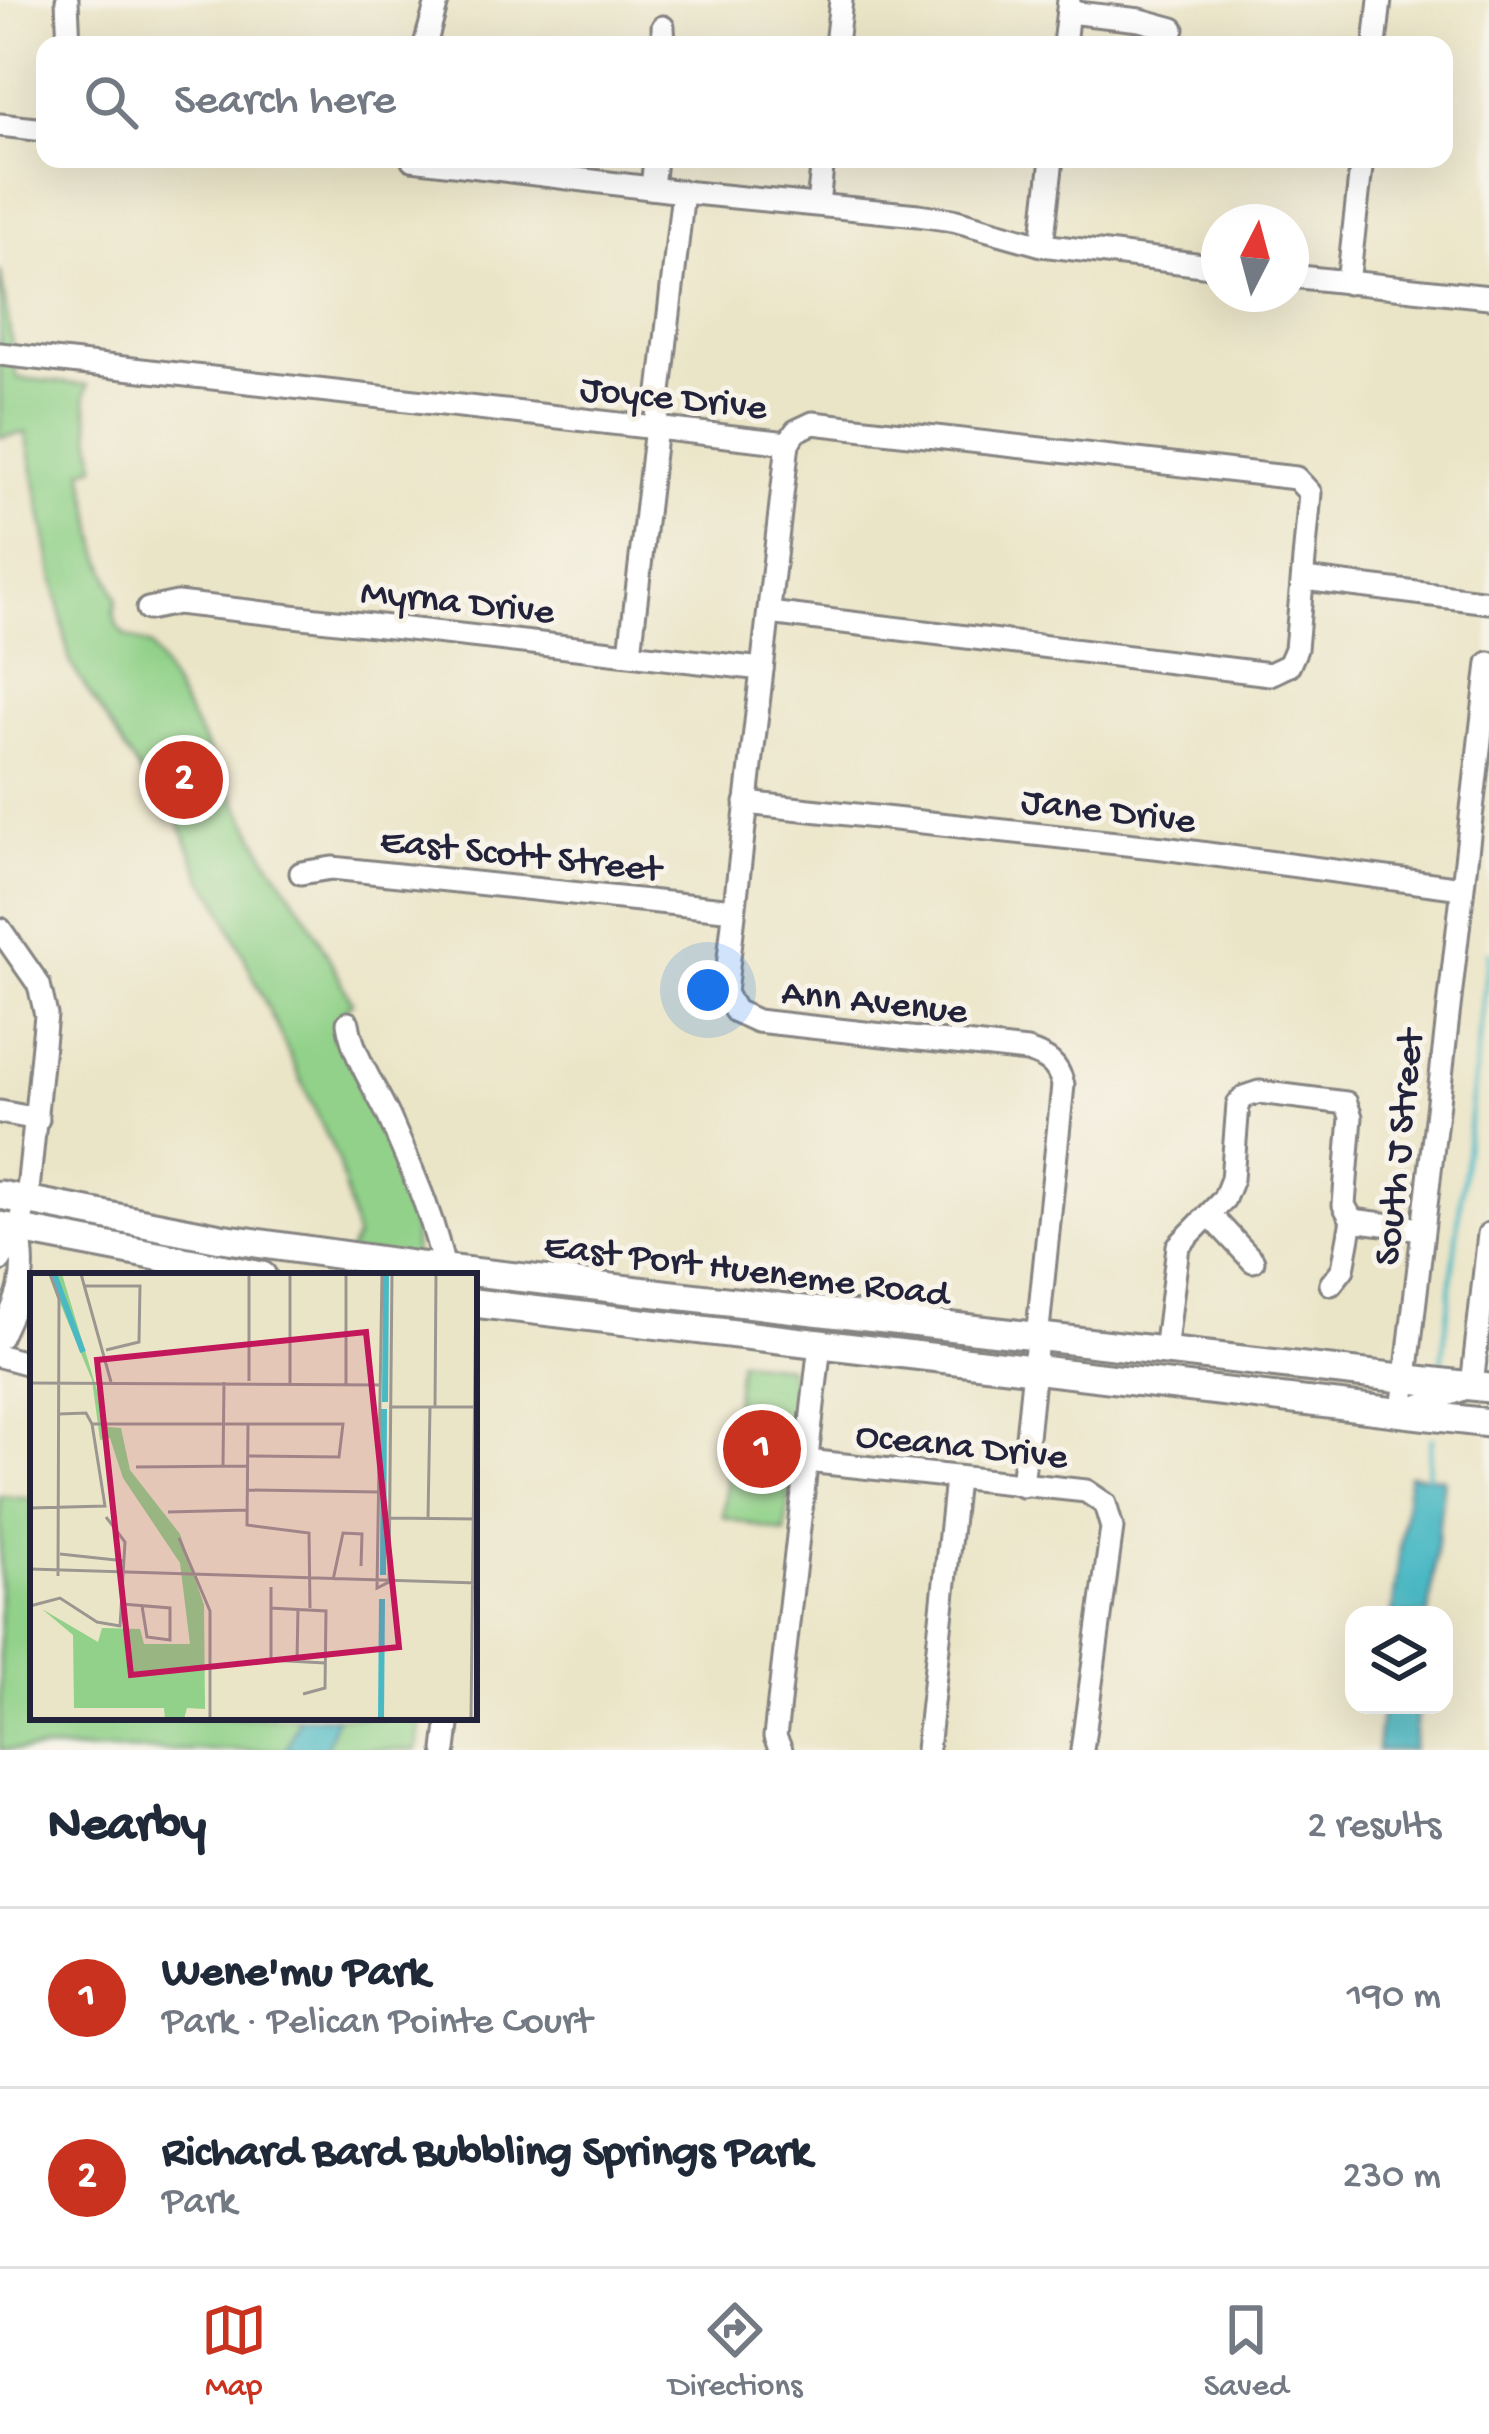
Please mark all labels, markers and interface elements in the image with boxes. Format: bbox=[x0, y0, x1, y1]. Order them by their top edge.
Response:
search box bbox=[36, 36, 1453, 168]
icon: search bbox=[78, 69, 144, 135]
text: Search here bbox=[174, 76, 396, 129]
north arrow bbox=[1201, 204, 1309, 312]
street label: Joyce Drive bbox=[578, 368, 770, 434]
street label: Myrna Drive bbox=[358, 572, 557, 638]
pin: 2 bbox=[145, 735, 223, 825]
street label: Jane Drive bbox=[1018, 780, 1199, 848]
street label: East Scott Street bbox=[378, 820, 666, 896]
your location bbox=[678, 960, 738, 1020]
street label: Ann Avenue bbox=[779, 972, 970, 1038]
street label: South J Street bbox=[1367, 1025, 1438, 1268]
street label: East Port Hueneme Road bbox=[541, 1225, 954, 1321]
inset map bbox=[30, 1273, 477, 1720]
pin: 1 bbox=[723, 1404, 801, 1494]
street label: Oceana Drive bbox=[853, 1415, 1070, 1483]
map controls bbox=[1345, 1606, 1453, 1714]
button: layers bbox=[1345, 1606, 1453, 1714]
text: Nearby bbox=[48, 1798, 206, 1858]
text: 2 results bbox=[1307, 1805, 1441, 1851]
text: Wene'mu Park bbox=[162, 1948, 429, 2001]
text: 1 bbox=[79, 1975, 95, 2021]
text: 190 m bbox=[1347, 1975, 1441, 2021]
text: Park · Pelican Pointe Court bbox=[162, 2001, 592, 2047]
text: Richard Bard Bubbling Springs Park bbox=[162, 2128, 811, 2181]
text: 2 bbox=[77, 2155, 97, 2201]
text: 230 m bbox=[1343, 2155, 1441, 2201]
text: Park bbox=[162, 2181, 236, 2227]
tab: Map bbox=[201, 2297, 267, 2407]
tab: Directions bbox=[668, 2297, 802, 2407]
tab: Saved bbox=[1204, 2297, 1288, 2407]

